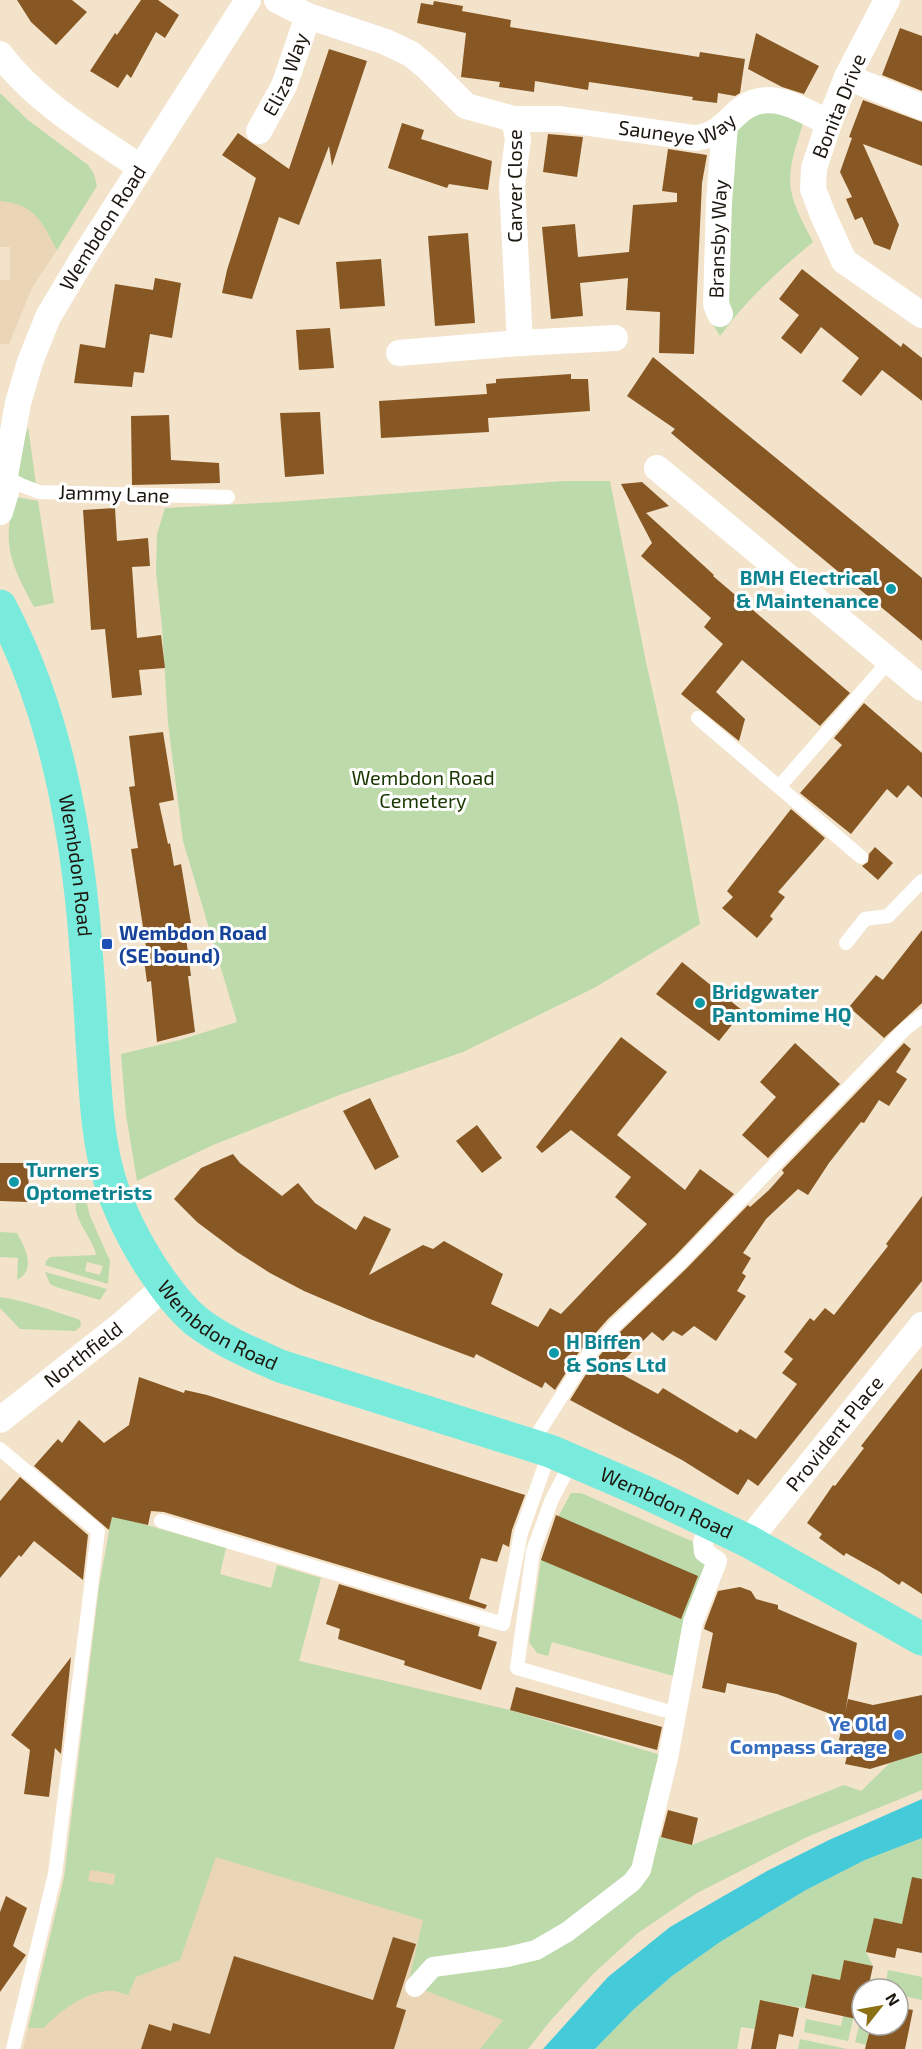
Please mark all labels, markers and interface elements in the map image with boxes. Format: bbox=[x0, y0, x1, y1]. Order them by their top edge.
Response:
street label: Eliza Way bbox=[257, 29, 313, 120]
street label: Bonita Drive bbox=[806, 50, 870, 162]
street label: Sauneye Way bbox=[617, 107, 741, 149]
street label: Carver Close bbox=[502, 129, 526, 243]
street label: Wembdon Road bbox=[54, 160, 150, 294]
street label: Bransby Way bbox=[703, 178, 732, 299]
street label: Jammy Lane bbox=[58, 479, 170, 507]
place label: BMH Electrical & Maintenance bbox=[736, 565, 879, 612]
marker: BMH Electrical & Maintenance bbox=[884, 582, 898, 596]
park label: Wembdon Road Cemetery bbox=[351, 765, 495, 812]
street label: Wembdon Road bbox=[55, 792, 98, 938]
place label: Wembdon Road (SE bound) bbox=[119, 920, 267, 967]
marker: Wembdon Road (SE bound) bbox=[100, 937, 114, 951]
place label: Bridgwater Pantomime HQ bbox=[712, 979, 852, 1027]
marker: Bridgwater Pantomime HQ bbox=[693, 996, 707, 1010]
place label: Turners Optometrists bbox=[26, 1157, 152, 1204]
marker: Turners Optometrists bbox=[7, 1175, 21, 1189]
street label: Wembdon Road bbox=[153, 1275, 282, 1375]
street label: Northfield bbox=[39, 1316, 127, 1392]
place label: H Biffen & Sons Ltd bbox=[566, 1329, 666, 1376]
marker: H Biffen & Sons Ltd bbox=[547, 1346, 561, 1360]
street label: Provident Place bbox=[780, 1370, 888, 1496]
street label: Wembdon Road bbox=[597, 1461, 737, 1543]
place label: Ye Old Compass Garage bbox=[730, 1711, 887, 1758]
marker: Ye Old Compass Garage bbox=[892, 1728, 906, 1742]
north arrow bbox=[850, 1977, 910, 2037]
text: N bbox=[882, 1989, 904, 2009]

